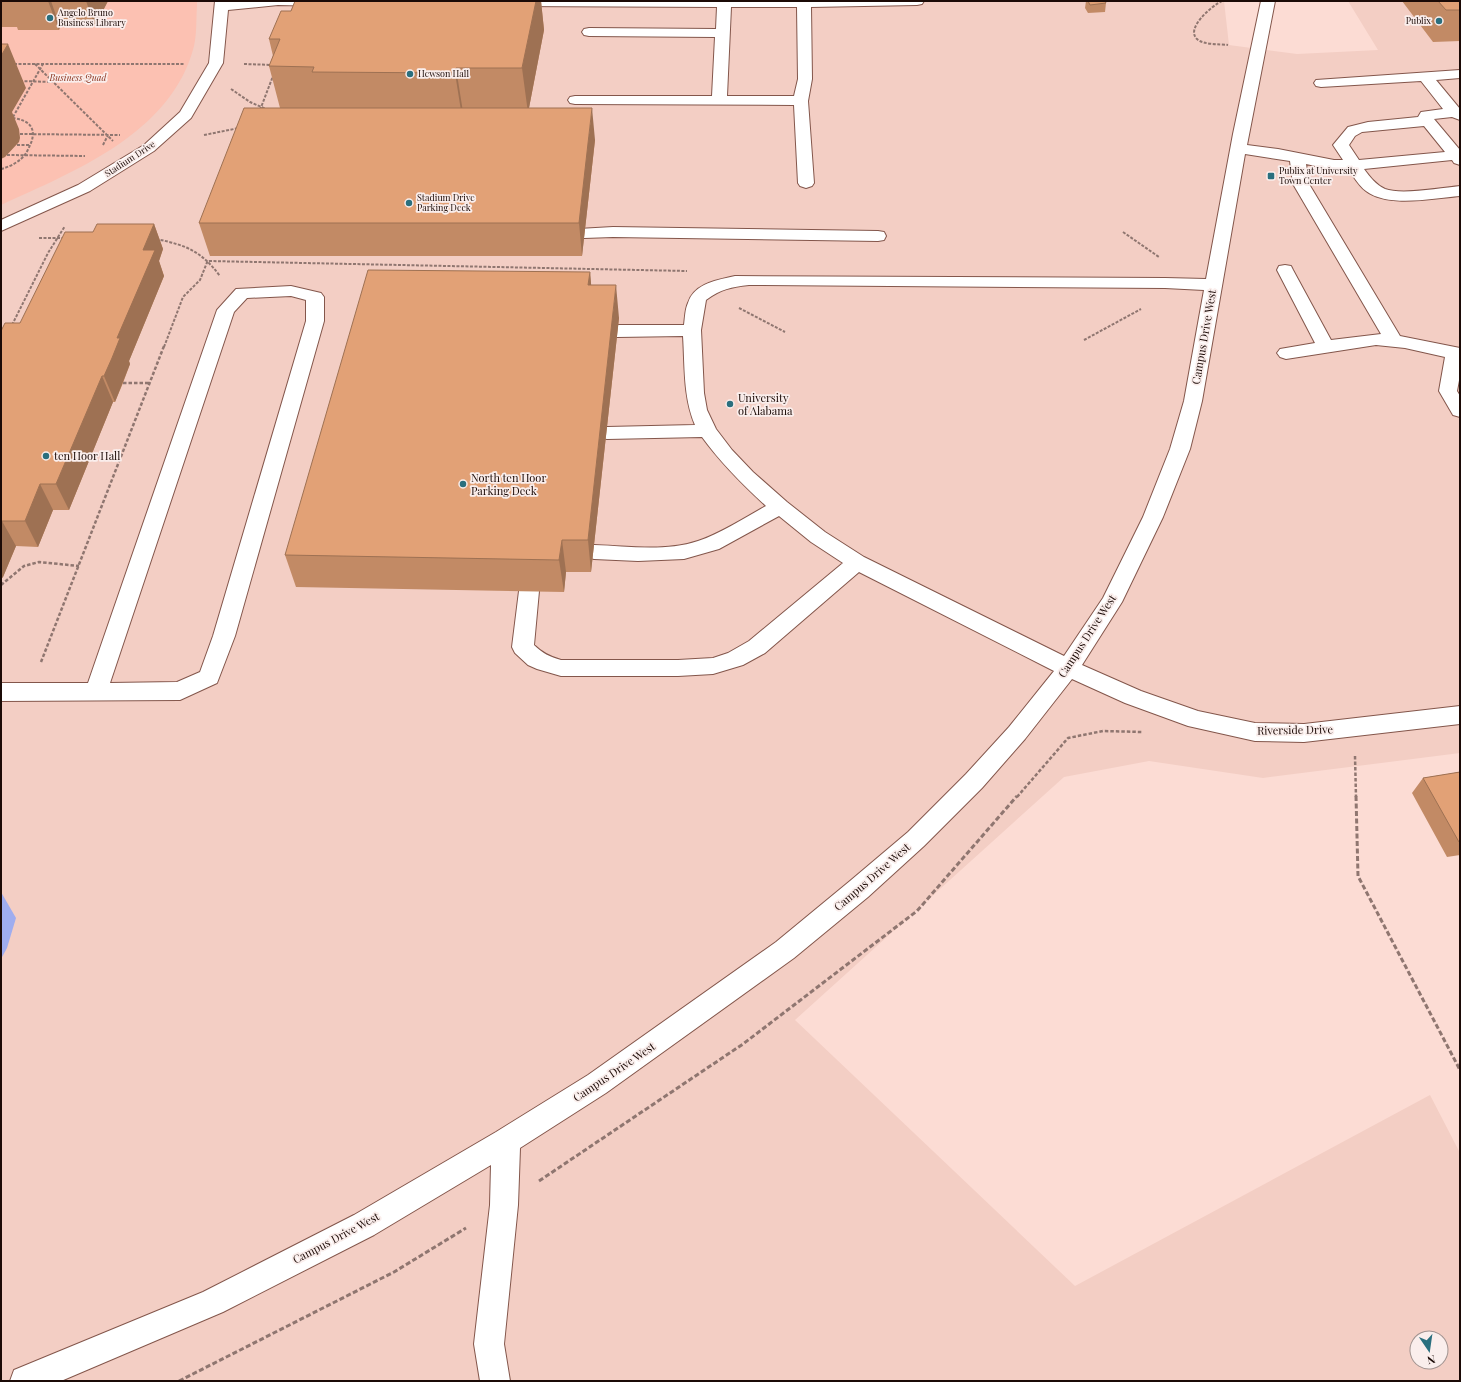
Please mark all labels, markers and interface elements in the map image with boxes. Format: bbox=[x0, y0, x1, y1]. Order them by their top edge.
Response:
place label: Angelo Bruno Business Library bbox=[57, 6, 126, 28]
marker: Angelo Bruno Business Library bbox=[45, 13, 55, 23]
place label: Publix bbox=[1406, 14, 1431, 26]
marker: Publix bbox=[1434, 16, 1444, 26]
place label: Hewson Hall bbox=[418, 67, 469, 79]
marker: Hewson Hall bbox=[405, 69, 415, 79]
park label: Business Quad bbox=[49, 71, 108, 83]
street label: Stadium Drive bbox=[102, 137, 157, 179]
place label: Publix at University Town Center bbox=[1279, 164, 1358, 186]
marker: Publix at University Town Center bbox=[1266, 171, 1276, 181]
place label: Stadium Drive Parking Deck bbox=[417, 191, 475, 213]
marker: Stadium Drive Parking Deck bbox=[404, 198, 414, 208]
street label: Campus Drive West bbox=[1188, 288, 1219, 386]
place label: University of Alabama bbox=[738, 390, 793, 418]
marker: University of Alabama bbox=[725, 399, 735, 409]
place label: ten Hoor Hall bbox=[54, 448, 120, 463]
marker: ten Hoor Hall bbox=[41, 451, 51, 461]
place label: North ten Hoor Parking Deck bbox=[471, 470, 546, 498]
marker: North ten Hoor Parking Deck bbox=[458, 479, 468, 489]
street label: Campus Drive West bbox=[1054, 591, 1119, 680]
street label: Riverside Drive bbox=[1257, 721, 1333, 738]
street label: Campus Drive West bbox=[830, 839, 913, 914]
street label: Campus Drive West bbox=[570, 1038, 658, 1105]
street label: Campus Drive West bbox=[290, 1208, 382, 1267]
north arrow bbox=[1409, 1330, 1449, 1370]
text: N bbox=[1426, 1352, 1437, 1368]

